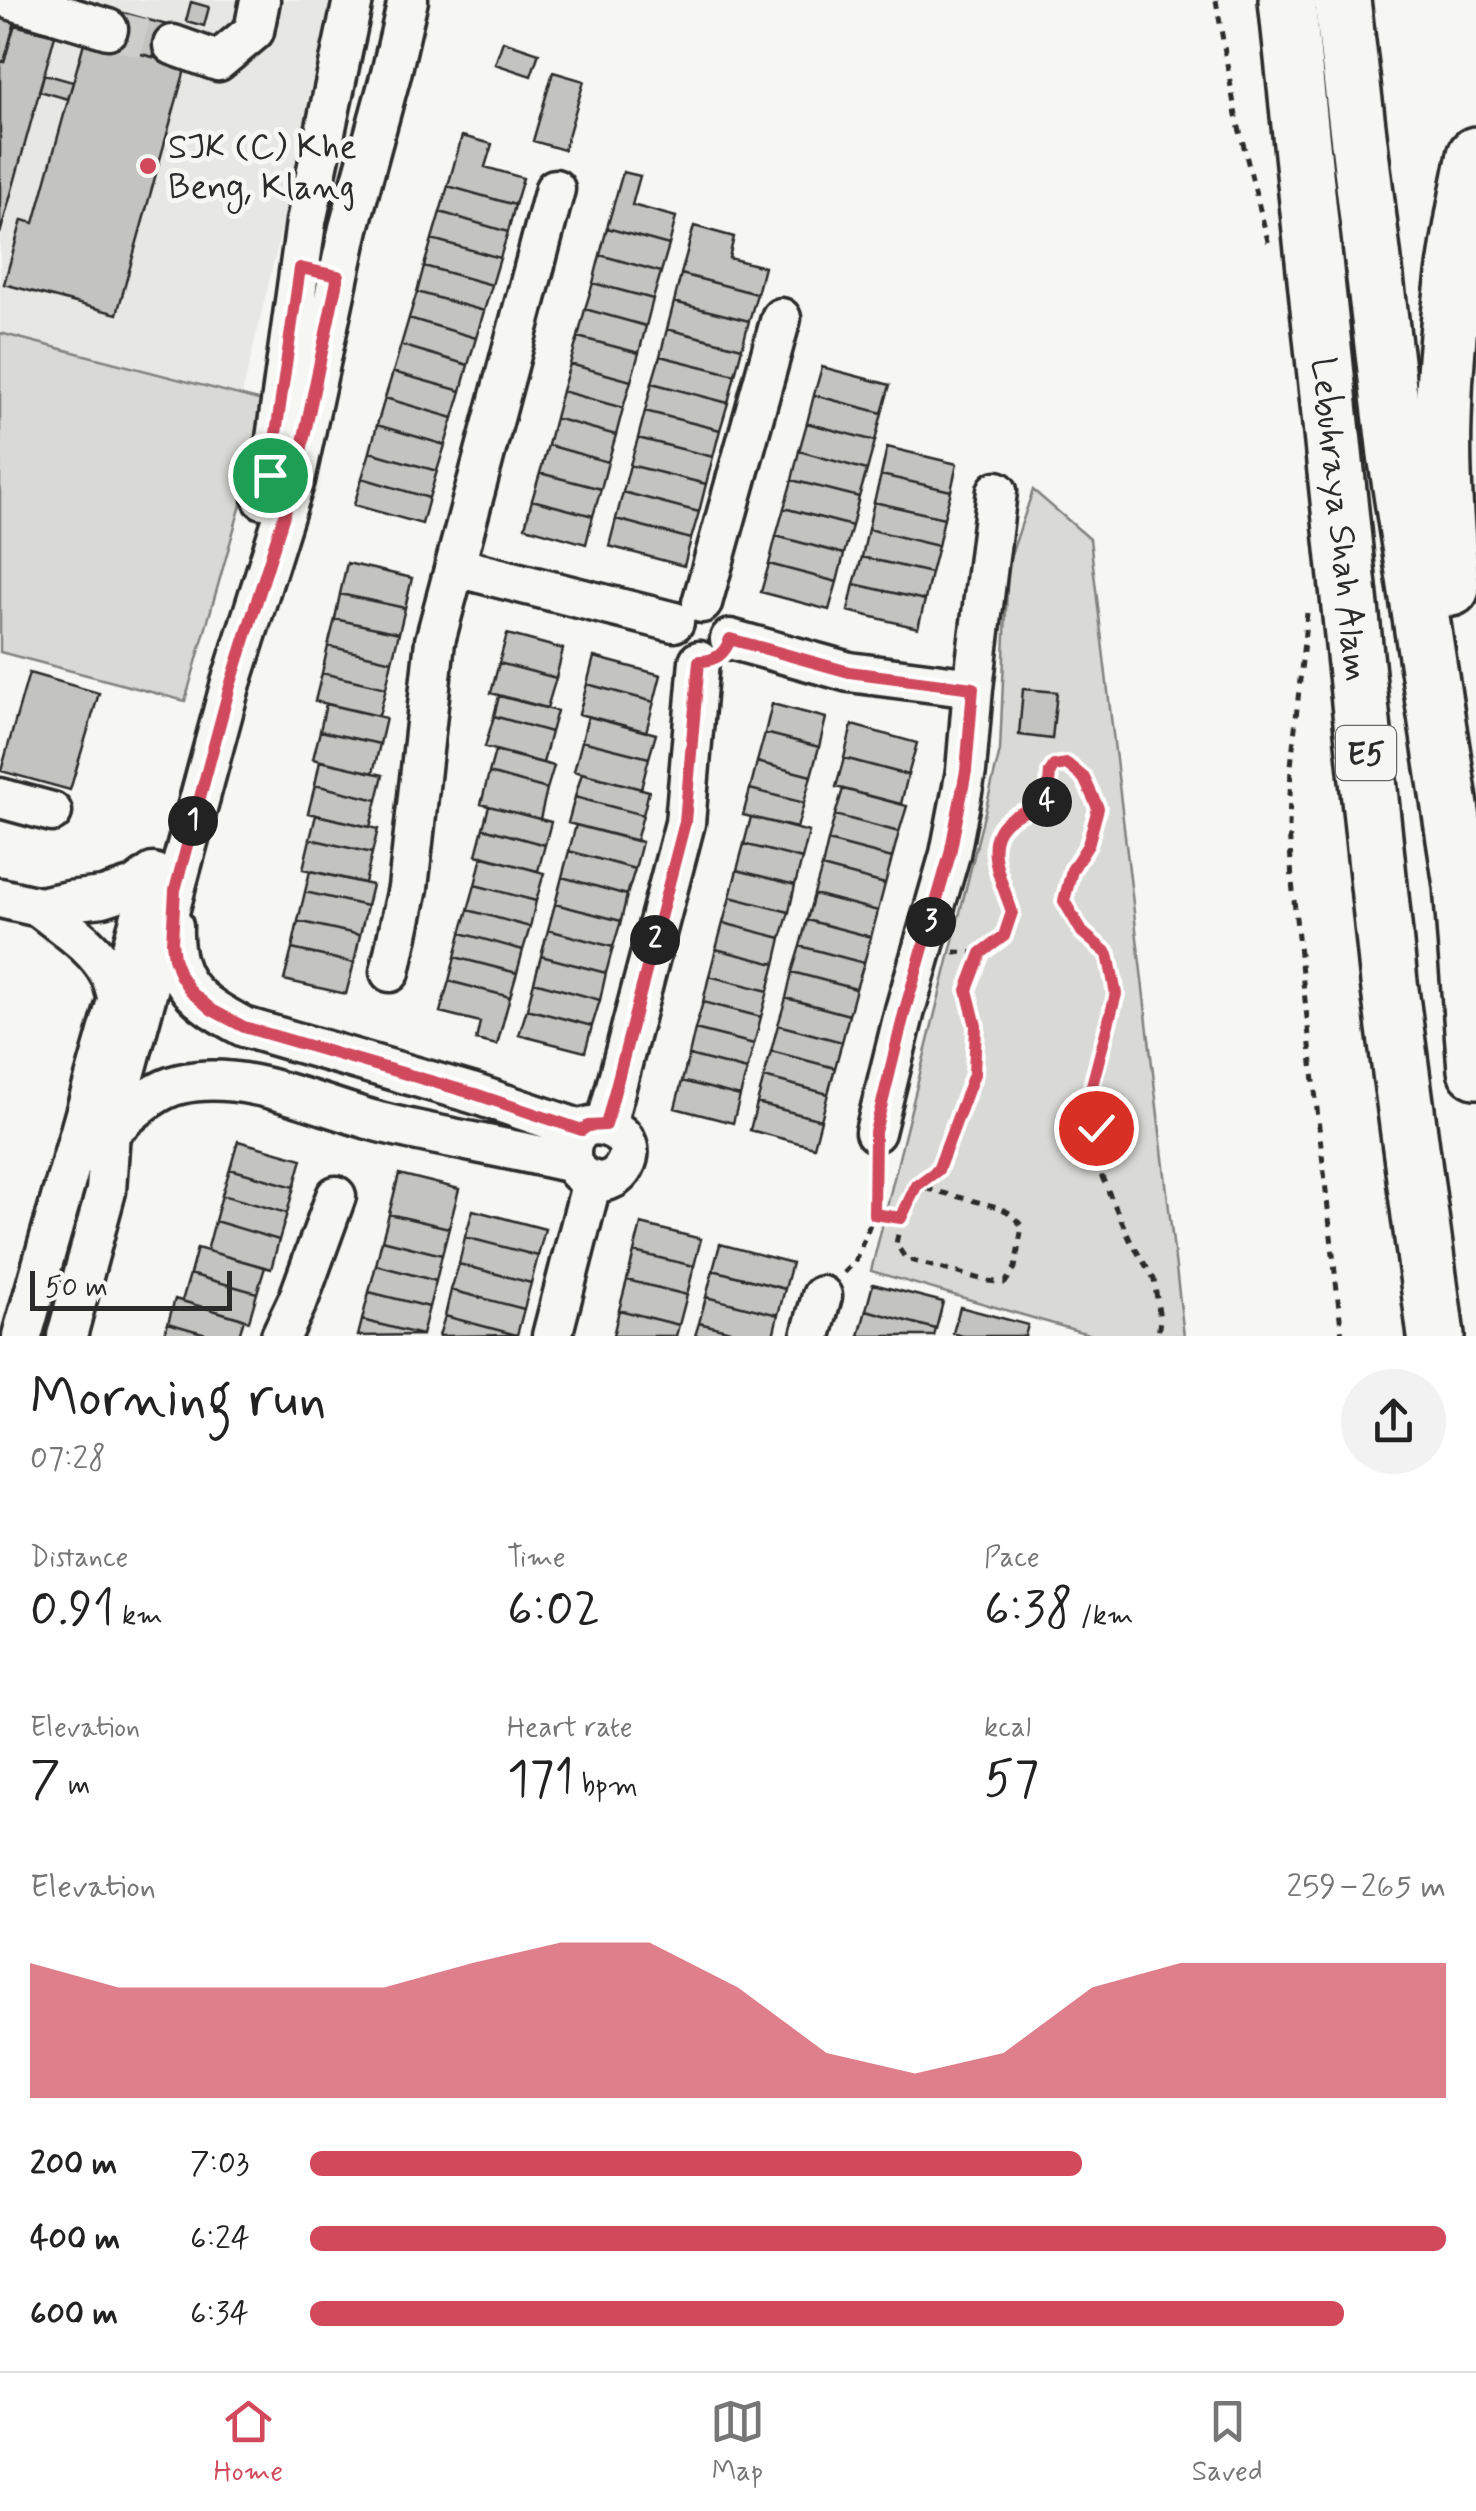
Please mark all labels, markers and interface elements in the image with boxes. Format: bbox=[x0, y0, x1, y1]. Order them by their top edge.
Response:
place label: SJK (C) Khe Beng, Klang bbox=[168, 125, 357, 214]
marker: SJK (C) Khe Beng, Klang bbox=[137, 155, 159, 177]
street label: Lebuhraya Shah Alam bbox=[1299, 355, 1379, 684]
pin bbox=[228, 433, 313, 518]
icon: arrive bbox=[243, 448, 298, 503]
road number: E5 bbox=[1336, 726, 1396, 780]
pin: 4 bbox=[1022, 777, 1072, 827]
text: 4 bbox=[1039, 783, 1055, 820]
pin: 1 bbox=[168, 796, 218, 846]
text: 1 bbox=[187, 802, 199, 839]
pin: 3 bbox=[906, 897, 956, 947]
text: 3 bbox=[925, 903, 937, 940]
pin: 2 bbox=[630, 915, 680, 965]
text: 2 bbox=[648, 921, 662, 958]
pin bbox=[1054, 1086, 1139, 1171]
icon: check bbox=[1069, 1101, 1124, 1156]
scale bar bbox=[30, 1266, 232, 1310]
text: 50 m bbox=[45, 1270, 108, 1307]
text: Morning run bbox=[30, 1364, 327, 1436]
button: share bbox=[1341, 1369, 1446, 1474]
text: 07:28 bbox=[30, 1438, 106, 1480]
text: Distance bbox=[30, 1540, 128, 1577]
text: Time bbox=[507, 1540, 566, 1577]
text: Pace bbox=[984, 1540, 1040, 1577]
text: 0.91 bbox=[30, 1577, 114, 1643]
text: 6:02 bbox=[507, 1577, 600, 1643]
text: 6:38 bbox=[984, 1577, 1073, 1643]
text: km bbox=[114, 1598, 163, 1635]
text: /km bbox=[1073, 1598, 1134, 1635]
text: Elevation bbox=[30, 1710, 140, 1747]
text: Heart rate bbox=[507, 1710, 633, 1747]
text: kcal bbox=[984, 1710, 1031, 1747]
text: 7 bbox=[30, 1747, 60, 1813]
text: 171 bbox=[507, 1747, 574, 1813]
text: 57 bbox=[984, 1747, 1039, 1813]
text: m bbox=[60, 1768, 90, 1805]
text: bpm bbox=[574, 1768, 638, 1805]
text: Elevation bbox=[30, 1866, 156, 1908]
text: 259–265 m bbox=[1287, 1866, 1446, 1908]
text: 200 m bbox=[30, 2143, 117, 2185]
text: 7:03 bbox=[190, 2143, 249, 2185]
text: 400 m bbox=[30, 2218, 120, 2260]
text: 6:24 bbox=[190, 2218, 250, 2260]
text: 600 m bbox=[30, 2293, 118, 2335]
text: 6:34 bbox=[190, 2293, 249, 2335]
tab: Home bbox=[213, 2394, 283, 2491]
tab: Map bbox=[710, 2394, 765, 2491]
tab: Saved bbox=[1192, 2394, 1263, 2491]

